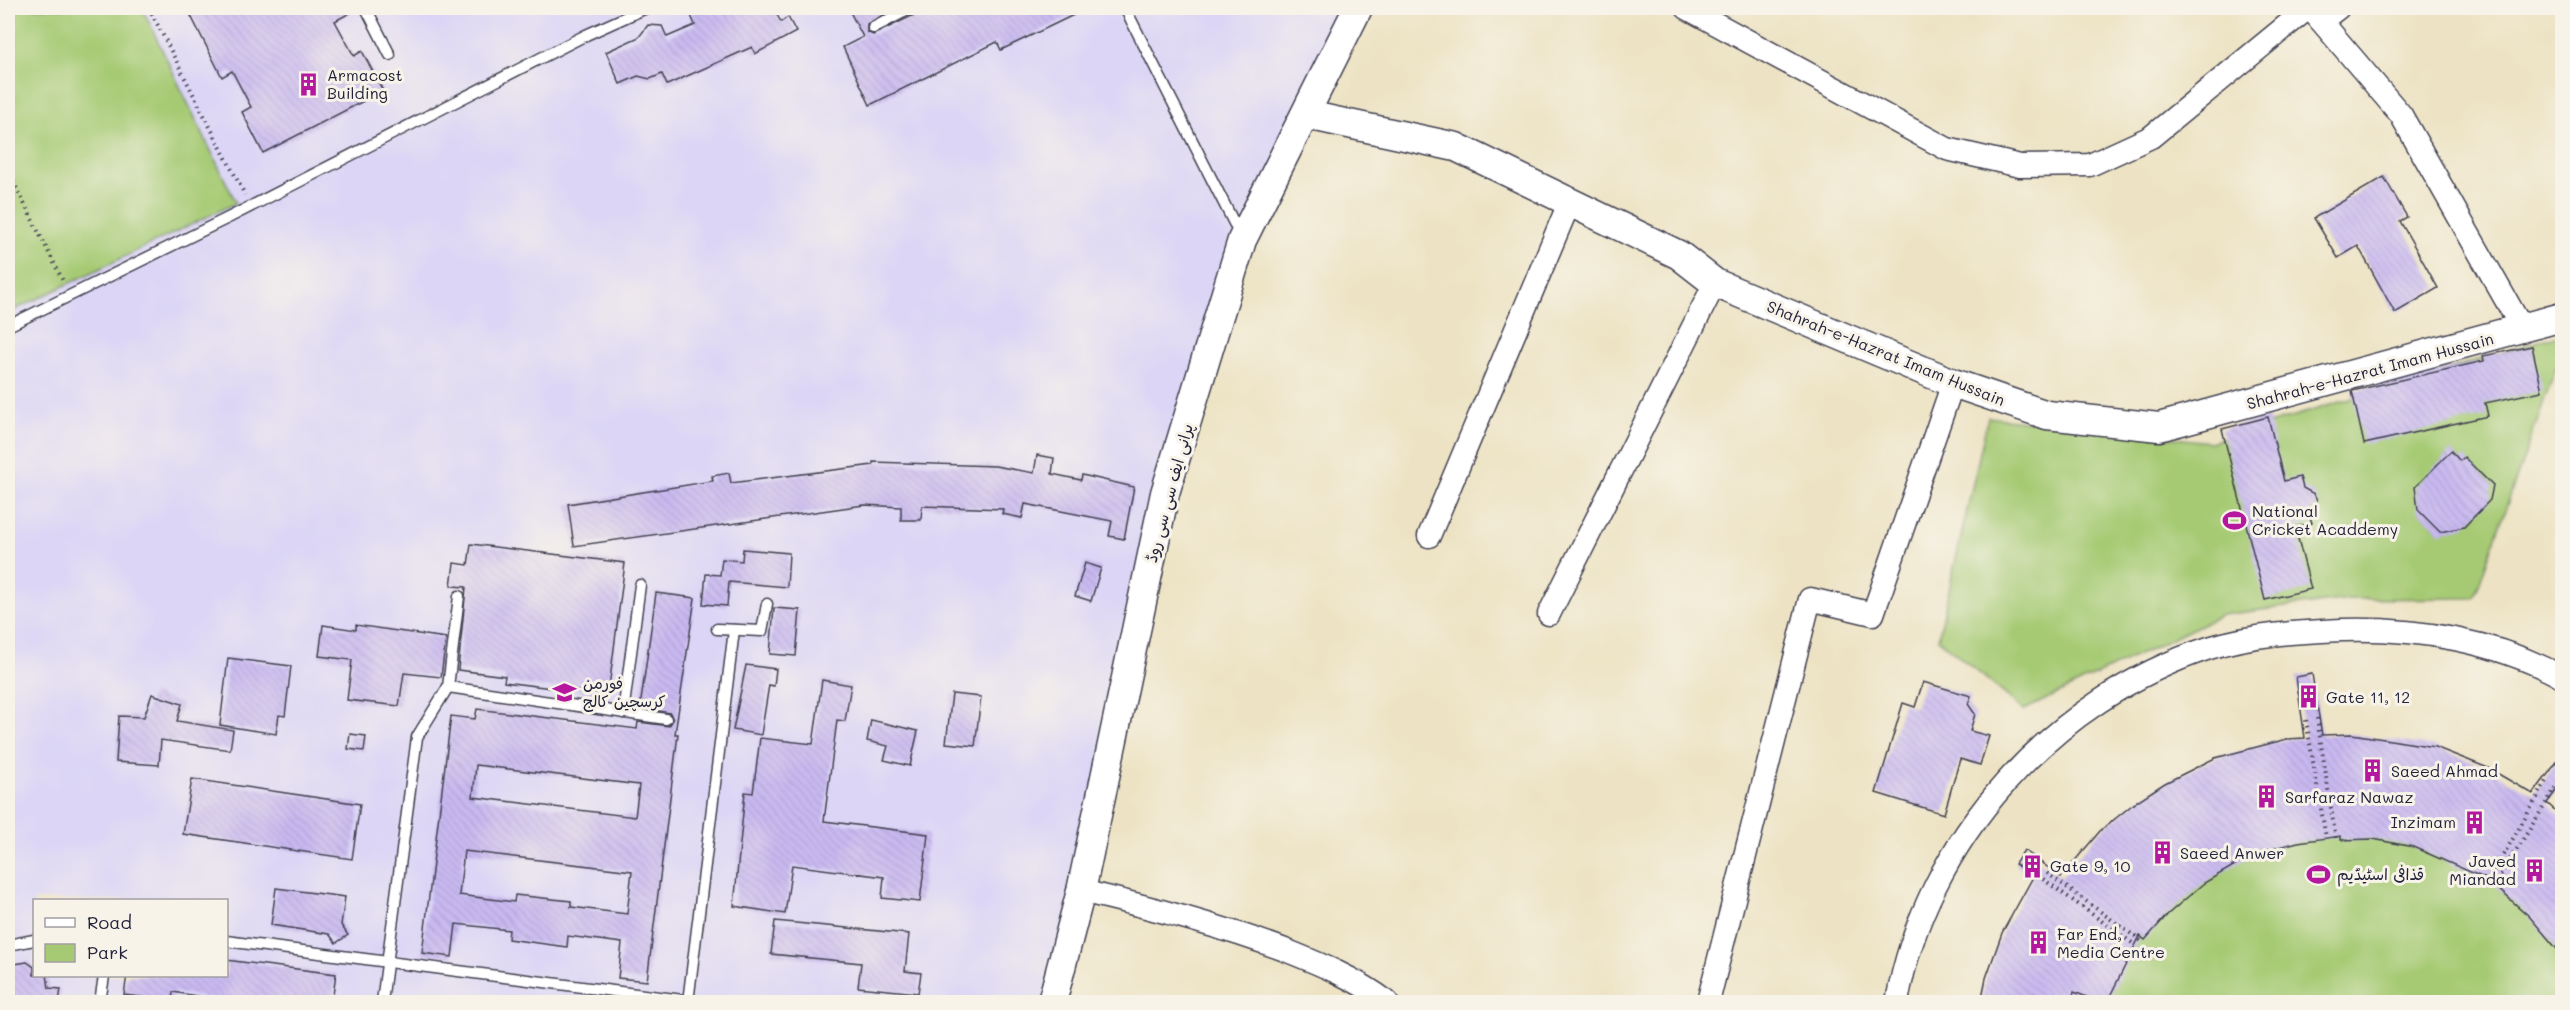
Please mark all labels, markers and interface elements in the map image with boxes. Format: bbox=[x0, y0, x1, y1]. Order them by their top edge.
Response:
place label: Armacost Building bbox=[327, 64, 403, 103]
building icon: Armacost Building bbox=[296, 71, 322, 97]
street label: Shahrah-e-Hazrat Imam Hussain bbox=[1764, 295, 2008, 410]
street label: Shahrah-e-Hazrat Imam Hussain bbox=[2244, 327, 2496, 414]
street label: پرانی ایف سی سی روڈ bbox=[1140, 421, 1198, 565]
place label: National Cricket Acaddemy bbox=[2252, 500, 2398, 539]
sports icon: National Cricket Acaddemy bbox=[2221, 507, 2247, 533]
place label: فورمن کرسچین کالج bbox=[583, 672, 666, 712]
school or university icon: فورمن کرسچین کالج bbox=[552, 679, 578, 705]
building icon: Gate 11, 12 bbox=[2295, 684, 2321, 710]
place label: Gate 11, 12 bbox=[2326, 686, 2410, 707]
building icon: Saeed Ahmad bbox=[2360, 758, 2386, 784]
place label: Saeed Ahmad bbox=[2391, 760, 2498, 781]
building icon: Sarfaraz Nawaz bbox=[2254, 784, 2280, 810]
place label: Sarfaraz Nawaz bbox=[2285, 786, 2413, 807]
building icon: Inzimam bbox=[2461, 809, 2487, 835]
place label: Inzimam bbox=[2391, 811, 2456, 832]
building icon: Saeed Anwer bbox=[2149, 840, 2175, 866]
place label: Saeed Anwer bbox=[2180, 842, 2284, 863]
place label: Javed Miandad bbox=[2449, 850, 2516, 889]
building icon: Gate 9, 10 bbox=[2019, 853, 2045, 879]
place label: Gate 9, 10 bbox=[2050, 855, 2130, 876]
building icon: Javed Miandad bbox=[2521, 857, 2547, 883]
sports icon: قذافی اسٹیڈیم bbox=[2306, 861, 2332, 887]
place label: قذافی اسٹیڈیم bbox=[2337, 863, 2424, 887]
legend bbox=[33, 899, 228, 977]
text: Road bbox=[87, 910, 132, 934]
place label: Far End, Media Centre bbox=[2057, 923, 2165, 962]
building icon: Far End, Media Centre bbox=[2026, 930, 2052, 956]
text: Park bbox=[87, 940, 128, 964]

